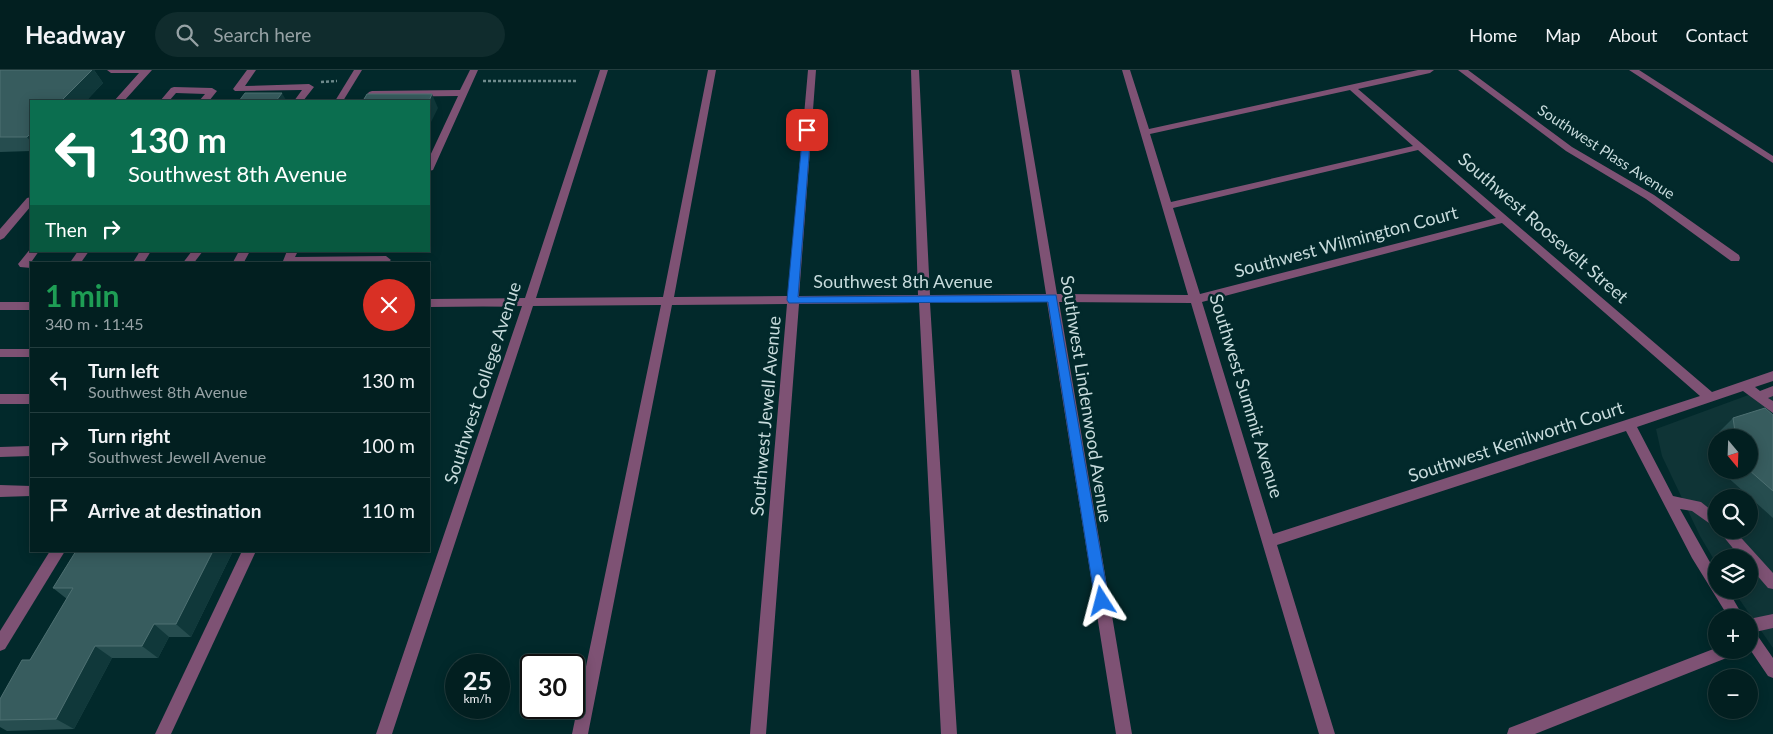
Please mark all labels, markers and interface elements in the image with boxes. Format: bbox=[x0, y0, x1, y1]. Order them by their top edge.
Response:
search box bbox=[155, 12, 505, 57]
text: Headway bbox=[25, 20, 125, 49]
icon: search bbox=[173, 21, 201, 49]
text: Search here bbox=[213, 23, 311, 46]
text: Home bbox=[1469, 24, 1517, 46]
text: Map bbox=[1545, 24, 1581, 46]
text: About bbox=[1609, 24, 1658, 46]
text: Contact bbox=[1686, 24, 1748, 46]
street label: Southwest Plass Avenue bbox=[1535, 100, 1679, 202]
pin bbox=[786, 109, 828, 151]
icon: arrive bbox=[793, 116, 821, 144]
text: 130 m bbox=[128, 118, 227, 160]
icon: left bbox=[45, 120, 110, 185]
street label: Southwest Roosevelt Street bbox=[1454, 147, 1634, 307]
text: Southwest 8th Avenue bbox=[128, 160, 347, 187]
street label: Southwest Wilmington Court bbox=[1232, 200, 1460, 281]
icon: right bbox=[97, 215, 125, 243]
text: Then bbox=[45, 218, 87, 241]
street label: Southwest 8th Avenue bbox=[813, 270, 993, 292]
street label: Southwest Lindenwood Avenue bbox=[1057, 274, 1117, 524]
text: 1 min bbox=[45, 277, 119, 313]
button: close bbox=[363, 279, 415, 331]
street label: Southwest College Avenue bbox=[439, 279, 525, 487]
street label: Southwest Summit Avenue bbox=[1205, 291, 1289, 500]
text: 340 m · 11:45 bbox=[45, 314, 144, 333]
street label: Southwest Jewell Avenue bbox=[745, 315, 785, 517]
text: Turn left bbox=[88, 359, 159, 382]
icon: left bbox=[45, 366, 73, 394]
text: 130 m bbox=[361, 369, 415, 392]
text: Southwest 8th Avenue bbox=[88, 382, 247, 401]
street label: Southwest Kenilworth Court bbox=[1405, 396, 1627, 486]
text: Turn right bbox=[88, 424, 170, 447]
north arrow bbox=[1708, 429, 1758, 479]
map controls bbox=[1708, 429, 1758, 719]
icon: right bbox=[45, 431, 73, 459]
text: 100 m bbox=[361, 434, 415, 457]
text: Southwest Jewell Avenue bbox=[88, 447, 266, 466]
button: search bbox=[1708, 489, 1758, 539]
icon: arrive bbox=[45, 496, 73, 524]
text: Arrive at destination bbox=[88, 499, 261, 522]
text: 110 m bbox=[361, 499, 415, 522]
button: layers bbox=[1708, 549, 1758, 599]
position arrow bbox=[1075, 574, 1127, 626]
button: + bbox=[1708, 609, 1758, 659]
speed limit sign: 30 bbox=[520, 654, 585, 719]
text: 25 bbox=[463, 665, 492, 695]
button: − bbox=[1708, 669, 1758, 719]
text: km/h bbox=[463, 691, 492, 706]

